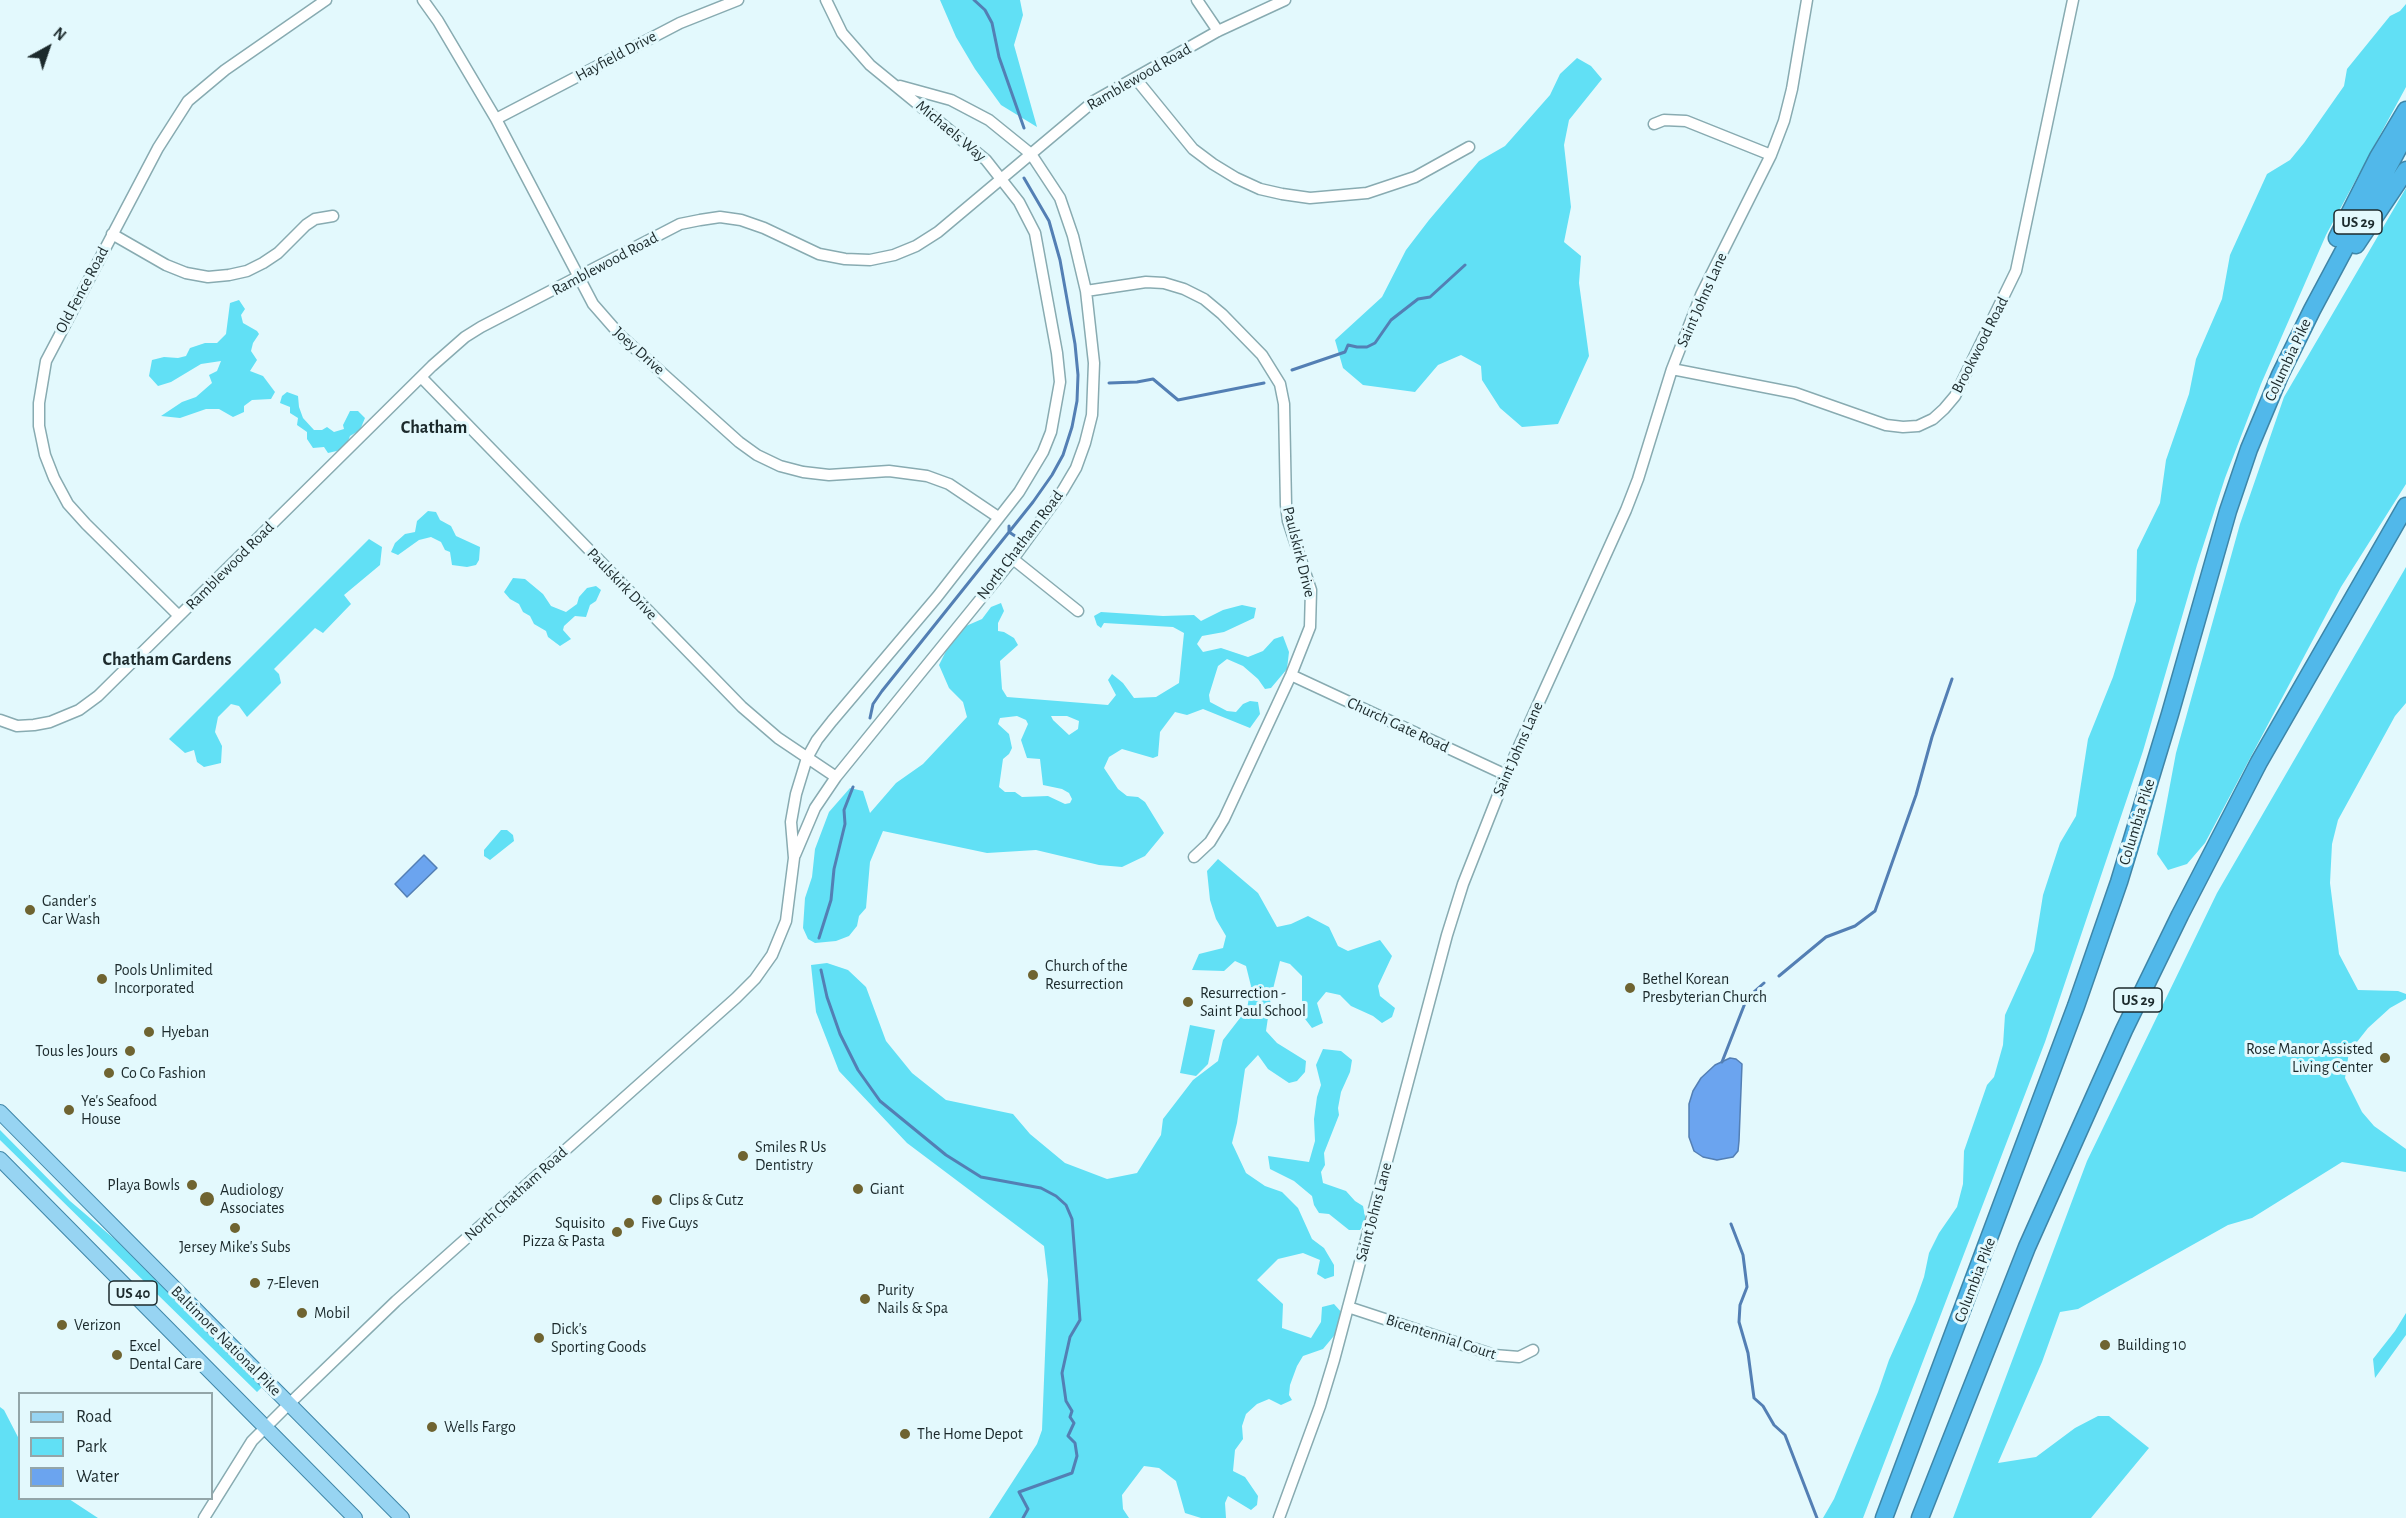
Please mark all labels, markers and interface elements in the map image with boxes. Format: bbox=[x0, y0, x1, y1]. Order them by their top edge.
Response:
north arrow bbox=[18, 18, 78, 78]
text: N bbox=[50, 25, 69, 44]
street label: Hayfield Drive bbox=[572, 27, 660, 85]
street label: Ramblewood Road bbox=[1083, 39, 1195, 115]
street label: Michaels Way bbox=[912, 96, 990, 166]
road number: US 29 bbox=[2334, 210, 2382, 234]
street label: Ramblewood Road bbox=[549, 228, 661, 300]
street label: Old Fence Road bbox=[51, 244, 113, 336]
street label: Saint Johns Lane bbox=[1673, 250, 1731, 350]
street label: Brookwood Road bbox=[1947, 294, 2013, 396]
street label: Columbia Pike bbox=[2260, 315, 2316, 405]
street label: Joey Drive bbox=[609, 323, 669, 379]
district label: Chatham bbox=[401, 417, 467, 439]
street label: North Chatham Road bbox=[973, 487, 1067, 603]
street label: Paulskirk Drive bbox=[1278, 505, 1320, 599]
street label: Ramblewood Road bbox=[182, 518, 278, 614]
street label: Paulskirk Drive bbox=[583, 544, 661, 624]
district label: Chatham Gardens bbox=[103, 649, 231, 671]
street label: Church Gate Road bbox=[1344, 693, 1452, 757]
street label: Saint Johns Lane bbox=[1489, 699, 1547, 799]
street label: Columbia Pike bbox=[2115, 776, 2159, 868]
place label: Gander's Car Wash bbox=[42, 891, 100, 929]
marker: Gander's Car Wash bbox=[23, 903, 37, 917]
place label: Church of the Resurrection bbox=[1045, 956, 1128, 994]
place label: Pools Unlimited Incorporated bbox=[114, 960, 213, 998]
marker: Church of the Resurrection bbox=[1026, 968, 1040, 982]
place label: Bethel Korean Presbyterian Church bbox=[1642, 969, 1767, 1007]
marker: Pools Unlimited Incorporated bbox=[95, 972, 109, 986]
marker: Bethel Korean Presbyterian Church bbox=[1623, 981, 1637, 995]
place label: Resurrection - Saint Paul School bbox=[1200, 983, 1306, 1021]
road number: US 29 bbox=[2114, 988, 2162, 1012]
marker: Resurrection - Saint Paul School bbox=[1181, 995, 1195, 1009]
place label: Hyeban bbox=[161, 1022, 209, 1042]
marker: Hyeban bbox=[142, 1025, 156, 1039]
place label: Rose Manor Assisted Living Center bbox=[2246, 1039, 2373, 1077]
place label: Tous les Jours bbox=[35, 1041, 118, 1061]
marker: Tous les Jours bbox=[123, 1044, 137, 1058]
marker: Rose Manor Assisted Living Center bbox=[2378, 1051, 2392, 1065]
place label: Co Co Fashion bbox=[121, 1063, 206, 1083]
marker: Co Co Fashion bbox=[102, 1066, 116, 1080]
place label: Ye's Seafood House bbox=[81, 1091, 157, 1129]
marker: Ye's Seafood House bbox=[62, 1103, 76, 1117]
place label: Smiles R Us Dentistry bbox=[755, 1137, 826, 1175]
street label: North Chatham Road bbox=[461, 1143, 571, 1245]
marker: Smiles R Us Dentistry bbox=[736, 1149, 750, 1163]
street label: Saint Johns Lane bbox=[1352, 1161, 1396, 1263]
place label: Playa Bowls bbox=[107, 1175, 180, 1195]
marker: Playa Bowls bbox=[185, 1178, 199, 1192]
place label: Giant bbox=[870, 1179, 904, 1199]
place label: Audiology Associates bbox=[220, 1180, 285, 1218]
marker: Giant bbox=[851, 1182, 865, 1196]
marker: Audiology Associates bbox=[198, 1190, 216, 1208]
place label: Clips & Cutz bbox=[669, 1190, 744, 1210]
marker: Clips & Cutz bbox=[650, 1193, 664, 1207]
place label: Squisito Pizza & Pasta bbox=[522, 1213, 605, 1251]
place label: Five Guys bbox=[641, 1213, 698, 1233]
marker: Five Guys bbox=[622, 1216, 636, 1230]
marker: Jersey Mike's Subs bbox=[228, 1221, 242, 1235]
marker: Squisito Pizza & Pasta bbox=[610, 1225, 624, 1239]
street label: Columbia Pike bbox=[1950, 1235, 2000, 1325]
place label: Jersey Mike's Subs bbox=[179, 1237, 291, 1257]
place label: 7-Eleven bbox=[267, 1273, 319, 1293]
marker: 7-Eleven bbox=[248, 1276, 262, 1290]
place label: Purity Nails & Spa bbox=[877, 1280, 948, 1318]
road number: US 40 bbox=[109, 1281, 157, 1305]
street label: Baltimore National Pike bbox=[167, 1282, 285, 1400]
marker: Purity Nails & Spa bbox=[858, 1292, 872, 1306]
place label: Mobil bbox=[314, 1303, 350, 1323]
marker: Mobil bbox=[295, 1306, 309, 1320]
street label: Bicentennial Court bbox=[1383, 1310, 1499, 1364]
place label: Verizon bbox=[74, 1315, 121, 1335]
marker: Verizon bbox=[55, 1318, 69, 1332]
place label: Dick's Sporting Goods bbox=[551, 1319, 646, 1357]
marker: Dick's Sporting Goods bbox=[532, 1331, 546, 1345]
place label: Building 10 bbox=[2117, 1335, 2186, 1355]
place label: Excel Dental Care bbox=[129, 1336, 202, 1374]
marker: Building 10 bbox=[2098, 1338, 2112, 1352]
marker: Excel Dental Care bbox=[110, 1348, 124, 1362]
legend bbox=[18, 1392, 213, 1500]
text: Road bbox=[76, 1408, 112, 1426]
place label: Wells Fargo bbox=[444, 1417, 516, 1437]
marker: Wells Fargo bbox=[425, 1420, 439, 1434]
place label: The Home Depot bbox=[917, 1424, 1023, 1444]
marker: The Home Depot bbox=[898, 1427, 912, 1441]
text: Park bbox=[76, 1438, 107, 1456]
text: Water bbox=[76, 1468, 119, 1486]

